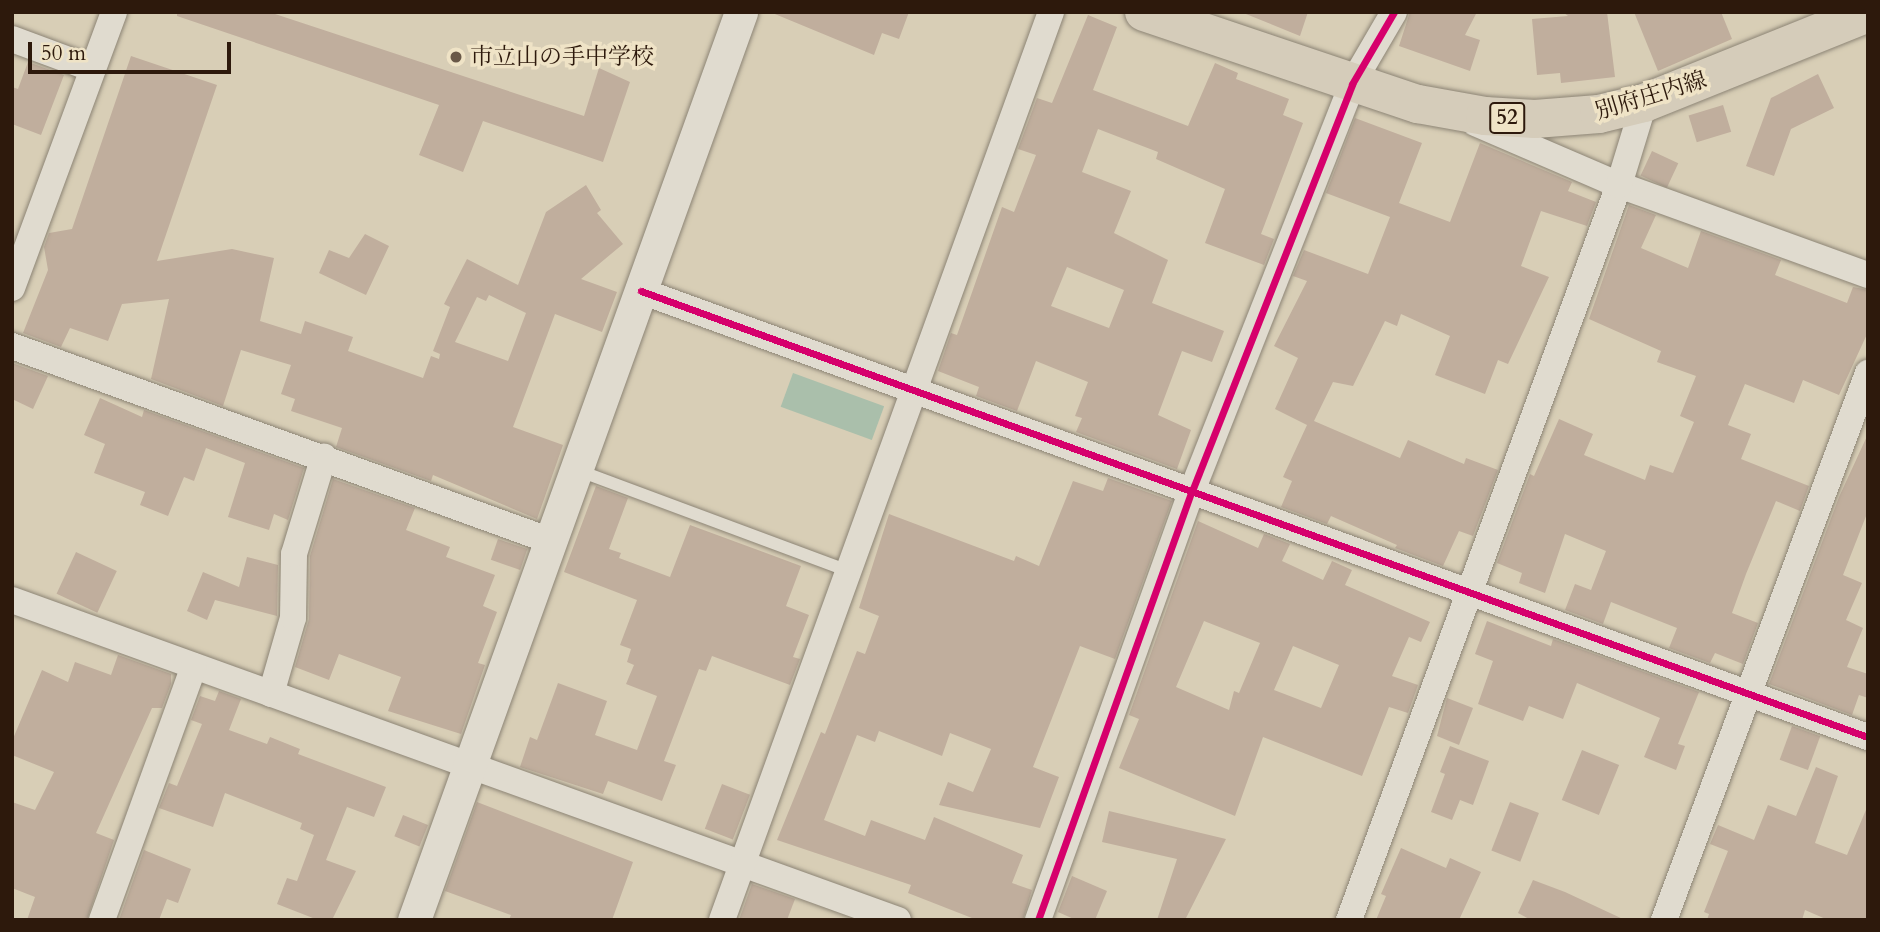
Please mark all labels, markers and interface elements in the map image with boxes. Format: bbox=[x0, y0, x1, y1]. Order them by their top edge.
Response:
scale bar bbox=[32, 28, 234, 72]
text: 50 m bbox=[41, 39, 86, 68]
place label: 市立山の手中学校 bbox=[470, 43, 654, 71]
marker: 市立山の手中学校 bbox=[448, 49, 464, 65]
street label: 別府庄内線 bbox=[1592, 66, 1710, 126]
road number: 52 bbox=[1488, 100, 1526, 136]

